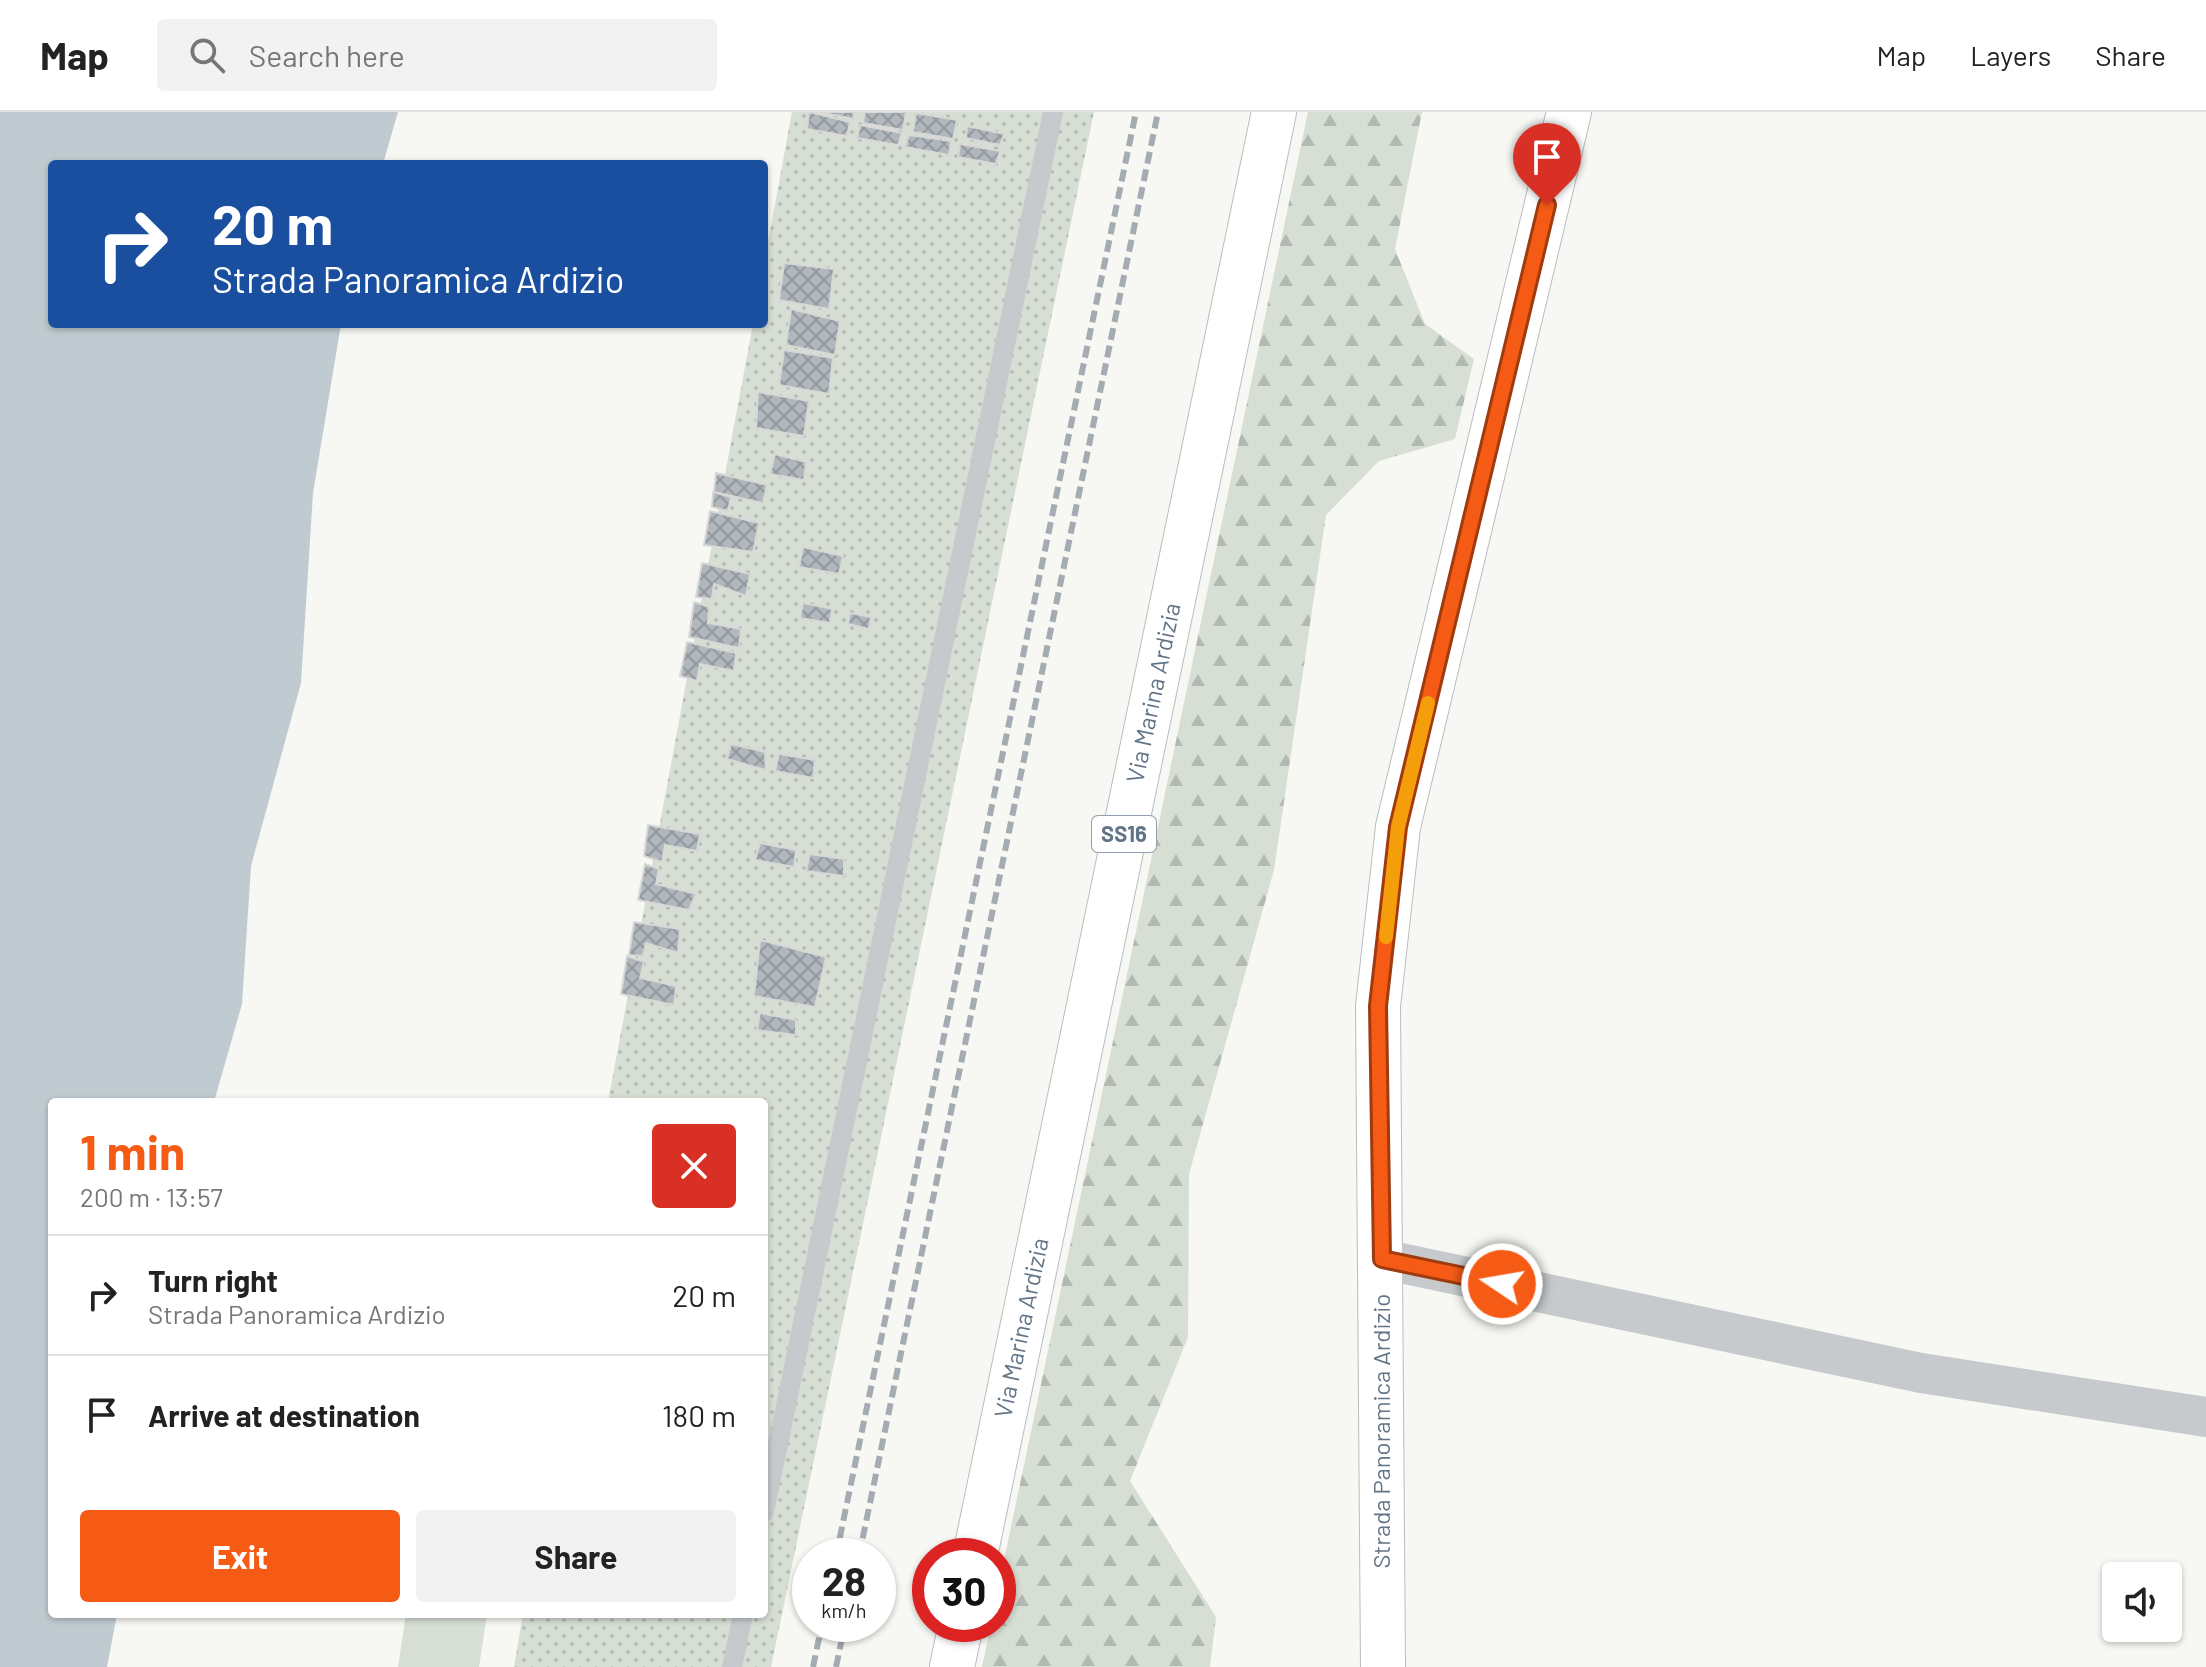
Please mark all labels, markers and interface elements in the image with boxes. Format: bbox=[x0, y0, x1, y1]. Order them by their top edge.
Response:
search box bbox=[157, 19, 717, 91]
text: Map bbox=[40, 32, 109, 78]
icon: search bbox=[185, 33, 229, 77]
text: Search here bbox=[249, 37, 405, 73]
text: Map bbox=[1876, 38, 1926, 72]
text: Layers bbox=[1970, 38, 2051, 72]
text: Share bbox=[2095, 38, 2166, 72]
pin bbox=[1513, 123, 1581, 205]
icon: arrive bbox=[1525, 135, 1569, 179]
text: 20 m bbox=[212, 189, 333, 256]
icon: right bbox=[80, 192, 184, 296]
text: Strada Panoramica Ardizio bbox=[212, 257, 624, 300]
street label: Via Marina Ardizia bbox=[1119, 600, 1186, 785]
road number: SS16 bbox=[1092, 816, 1156, 852]
text: 1 min bbox=[80, 1122, 185, 1180]
button: close bbox=[652, 1124, 736, 1208]
text: 200 m · 13:57 bbox=[80, 1181, 223, 1212]
street label: Via Marina Ardizia bbox=[987, 1235, 1054, 1420]
position arrow bbox=[1460, 1242, 1544, 1326]
text: Turn right bbox=[148, 1262, 278, 1298]
icon: right bbox=[80, 1273, 124, 1317]
text: 20 m bbox=[672, 1277, 736, 1313]
street label: Strada Panoramica Ardizio bbox=[1366, 1294, 1395, 1568]
text: Strada Panoramica Ardizio bbox=[148, 1298, 446, 1329]
icon: arrive bbox=[80, 1393, 124, 1437]
text: Arrive at destination bbox=[148, 1397, 420, 1433]
text: 180 m bbox=[662, 1397, 736, 1433]
button: Exit bbox=[80, 1510, 400, 1602]
button: Share bbox=[416, 1510, 736, 1602]
speed limit sign: 30 bbox=[912, 1538, 1016, 1642]
text: 28 bbox=[822, 1556, 866, 1604]
map controls bbox=[2102, 1562, 2182, 1642]
button: sound bbox=[2102, 1562, 2182, 1642]
text: km/h bbox=[821, 1598, 867, 1622]

